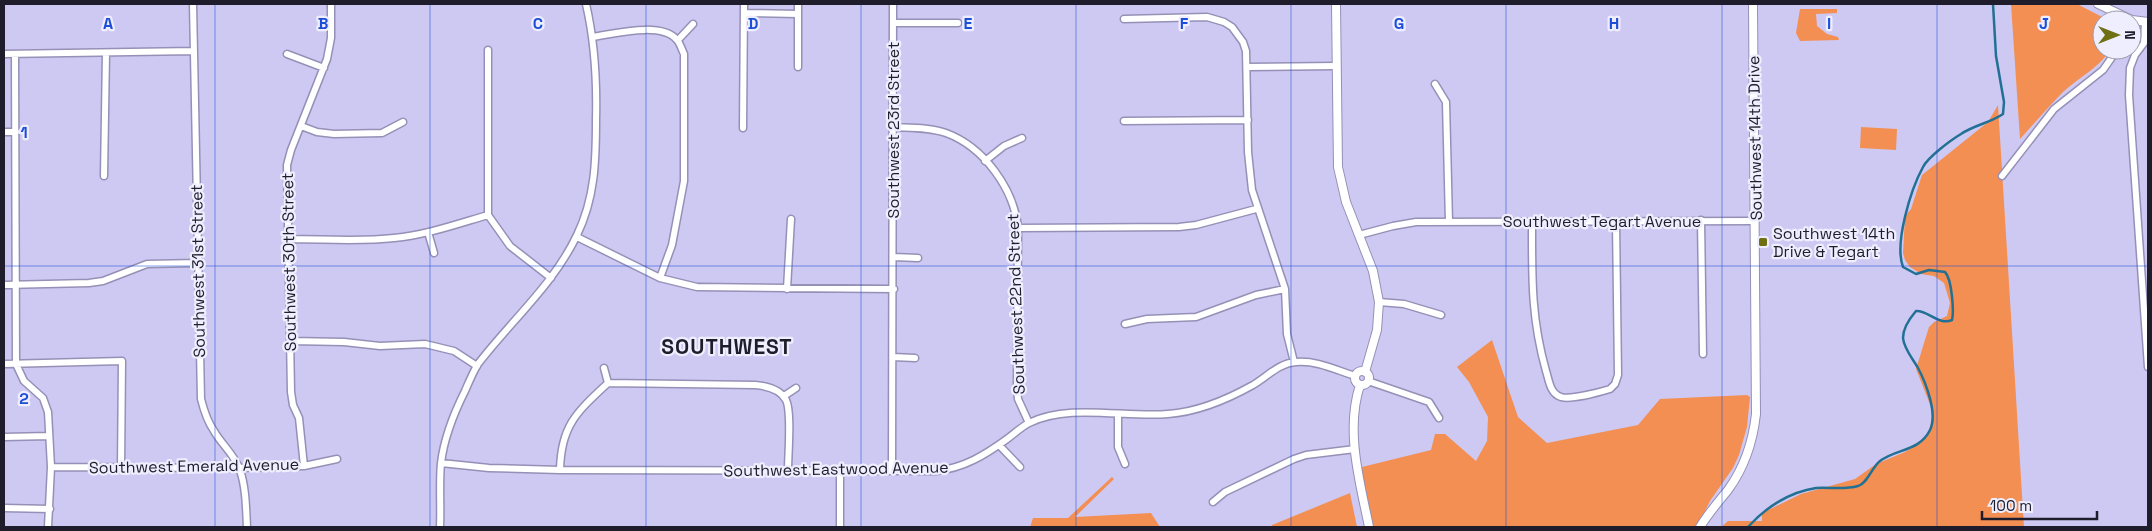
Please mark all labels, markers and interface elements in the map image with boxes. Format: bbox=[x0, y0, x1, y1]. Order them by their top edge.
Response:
north arrow bbox=[2092, 10, 2142, 60]
text: A bbox=[103, 13, 113, 34]
text: B bbox=[318, 13, 328, 34]
text: C bbox=[533, 13, 543, 34]
text: D bbox=[748, 13, 758, 34]
text: E bbox=[964, 13, 973, 34]
text: F bbox=[1180, 13, 1189, 34]
text: G bbox=[1394, 13, 1404, 34]
text: H bbox=[1609, 13, 1619, 34]
text: I bbox=[1827, 13, 1831, 34]
text: J bbox=[2039, 13, 2049, 34]
text: N bbox=[2121, 30, 2139, 40]
street label: Southwest 23rd Street bbox=[883, 42, 904, 218]
street label: Southwest 14th Drive bbox=[1743, 55, 1767, 221]
text: 1 bbox=[20, 122, 28, 143]
street label: Southwest 30th Street bbox=[277, 173, 301, 351]
street label: Southwest 31st Street bbox=[186, 184, 210, 358]
street label: Southwest Tegart Avenue bbox=[1503, 211, 1701, 232]
street label: Southwest 22nd Street bbox=[1002, 213, 1030, 395]
place label: Southwest 14th Drive & Tegart bbox=[1773, 223, 1895, 262]
marker: Southwest 14th Drive & Tegart bbox=[1757, 236, 1769, 248]
district label: SOUTHWEST bbox=[661, 333, 793, 360]
text: 2 bbox=[19, 388, 29, 409]
street label: Southwest Emerald Avenue bbox=[89, 454, 299, 478]
street label: Southwest Eastwood Avenue bbox=[723, 457, 949, 481]
scale bar bbox=[1982, 488, 2097, 520]
text: 100 m bbox=[1990, 496, 2032, 515]

